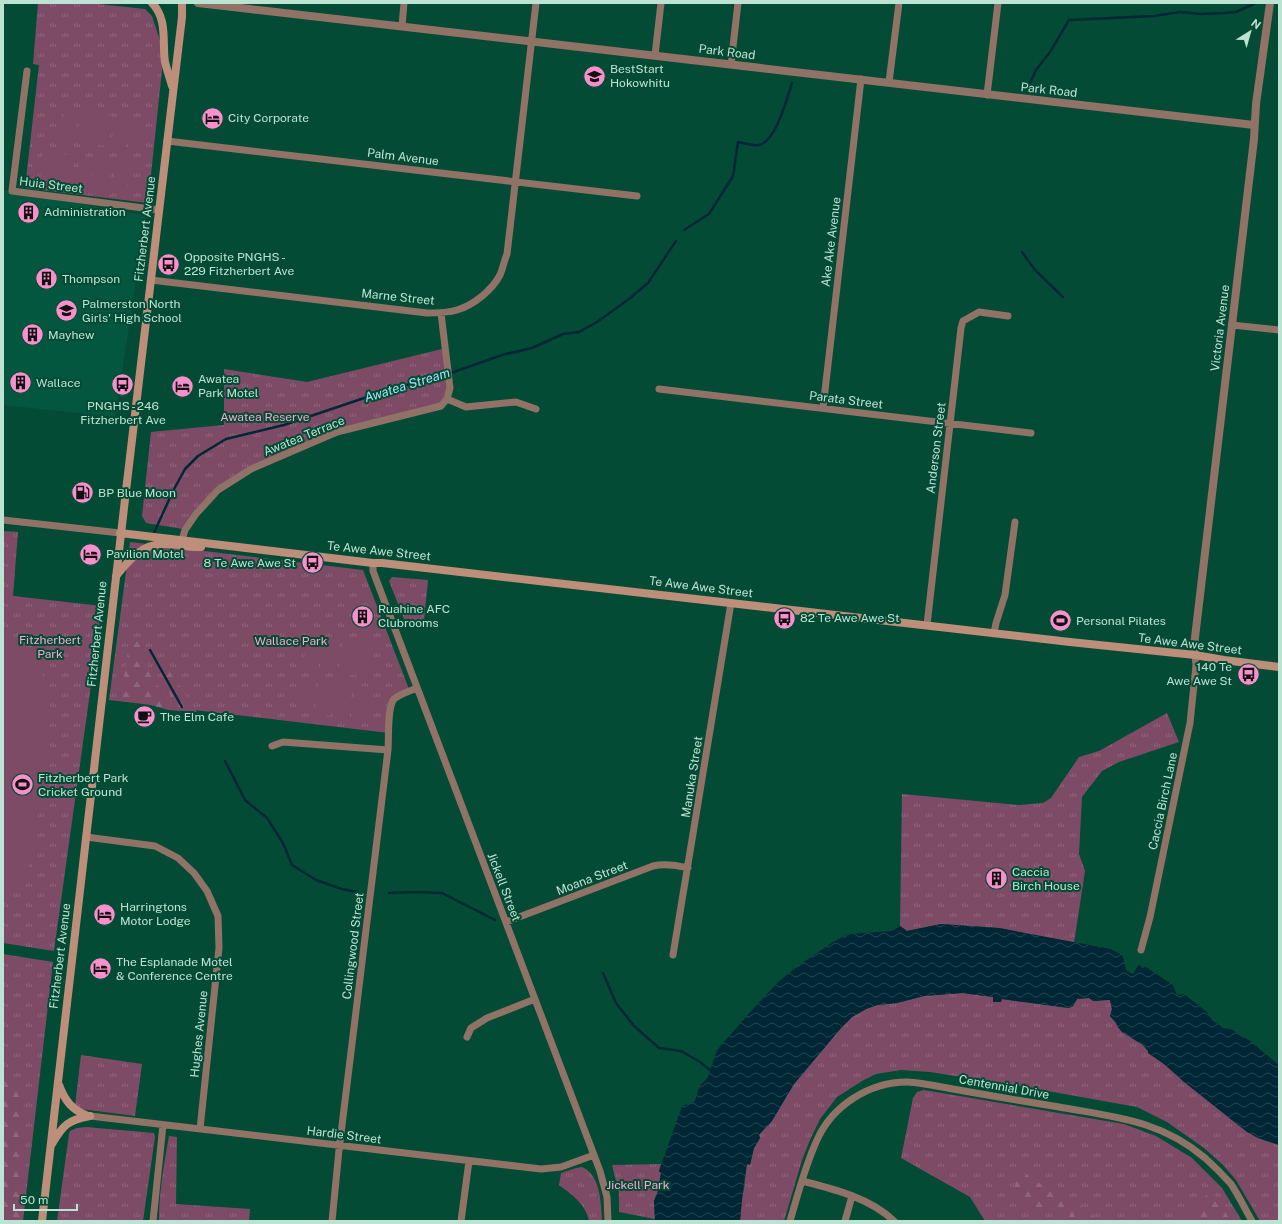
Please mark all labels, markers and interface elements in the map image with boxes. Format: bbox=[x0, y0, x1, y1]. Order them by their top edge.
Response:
north arrow bbox=[1230, 12, 1270, 52]
text: N bbox=[1249, 17, 1263, 31]
street label: Park Road bbox=[698, 42, 756, 62]
place label: BestStart Hokowhitu bbox=[610, 62, 670, 90]
school or university icon: BestStart Hokowhitu bbox=[582, 63, 608, 89]
street label: Park Road bbox=[1020, 80, 1078, 100]
hotel icon: City Corporate bbox=[200, 105, 226, 131]
place label: City Corporate bbox=[228, 111, 309, 125]
street label: Palm Avenue bbox=[366, 146, 440, 168]
street label: Huia Street bbox=[18, 174, 84, 196]
street label: Fitzherbert Avenue bbox=[132, 175, 158, 283]
street label: Ake Ake Avenue bbox=[819, 196, 843, 288]
building icon: Administration bbox=[16, 199, 42, 225]
place label: Administration bbox=[44, 205, 126, 219]
place label: Opposite PNGHS - 229 Fitzherbert Ave bbox=[184, 250, 294, 278]
bus stop icon: Opposite PNGHS - 229 Fitzherbert Ave bbox=[155, 251, 181, 277]
building icon: Thompson bbox=[34, 266, 60, 292]
place label: Thompson bbox=[62, 272, 120, 286]
street label: Victoria Avenue bbox=[1208, 284, 1232, 372]
street label: Marne Street bbox=[361, 286, 436, 308]
place label: Palmerston North Girls' High School bbox=[82, 297, 182, 325]
school or university icon: Palmerston North Girls' High School bbox=[54, 298, 80, 324]
building icon: Mayhew bbox=[20, 322, 46, 348]
place label: Mayhew bbox=[48, 328, 95, 342]
water label: Awatea Stream bbox=[362, 365, 452, 405]
building icon: Wallace bbox=[8, 370, 34, 396]
bus stop icon: PNGHS - 246 Fitzherbert Ave bbox=[110, 372, 136, 398]
place label: Awatea Park Motel bbox=[198, 372, 259, 400]
hotel icon: Awatea Park Motel bbox=[170, 373, 196, 399]
place label: Wallace bbox=[36, 376, 81, 390]
street label: Parata Street bbox=[808, 389, 884, 412]
place label: PNGHS - 246 Fitzherbert Ave bbox=[80, 399, 166, 427]
street label: Anderson Street bbox=[923, 401, 949, 494]
park label: Awatea Reserve bbox=[220, 410, 310, 424]
street label: Awatea Terrace bbox=[261, 413, 347, 459]
fuel station icon: BP Blue Moon bbox=[70, 480, 96, 506]
place label: BP Blue Moon bbox=[98, 486, 176, 500]
street label: Te Awe Awe Street bbox=[326, 539, 432, 563]
hotel icon: Pavilion Motel bbox=[78, 541, 104, 567]
place label: Pavilion Motel bbox=[106, 547, 185, 561]
bus stop icon: 8 Te Awe Awe St bbox=[299, 550, 325, 576]
place label: 8 Te Awe Awe St bbox=[204, 556, 296, 570]
street label: Te Awe Awe Street bbox=[648, 574, 754, 600]
street label: Fitzherbert Avenue bbox=[84, 580, 110, 688]
place label: Ruahine AFC Clubrooms bbox=[378, 602, 450, 630]
building icon: Ruahine AFC Clubrooms bbox=[350, 603, 376, 629]
bus stop icon: 82 Te Awe Awe St bbox=[771, 605, 797, 631]
sports icon: Personal Pilates bbox=[1048, 608, 1074, 634]
place label: 82 Te Awe Awe St bbox=[800, 611, 900, 625]
place label: Personal Pilates bbox=[1076, 614, 1166, 628]
street label: Te Awe Awe Street bbox=[1137, 631, 1243, 657]
park label: Fitzherbert Park bbox=[19, 633, 81, 661]
park label: Wallace Park bbox=[255, 634, 328, 648]
place label: 140 Te Awe Awe St bbox=[1166, 660, 1232, 688]
bus stop icon: 140 Te Awe Awe St bbox=[1235, 661, 1261, 687]
cafe icon: The Elm Cafe bbox=[132, 704, 158, 730]
place label: The Elm Cafe bbox=[160, 710, 234, 724]
street label: Manuka Street bbox=[679, 735, 705, 819]
street label: Caccia Birch Lane bbox=[1146, 751, 1180, 851]
place label: Fitzherbert Park Cricket Ground bbox=[38, 771, 129, 799]
sports icon: Fitzherbert Park Cricket Ground bbox=[9, 772, 35, 798]
street label: Jickell Street bbox=[484, 851, 524, 924]
street label: Moana Street bbox=[554, 858, 630, 898]
place label: Caccia Birch House bbox=[1012, 865, 1080, 893]
building icon: Caccia Birch House bbox=[983, 866, 1009, 892]
street label: Collingwood Street bbox=[340, 892, 367, 1000]
place label: Harringtons Motor Lodge bbox=[120, 900, 191, 928]
hotel icon: Harringtons Motor Lodge bbox=[91, 901, 117, 927]
street label: Fitzherbert Avenue bbox=[47, 902, 73, 1010]
place label: The Esplanade Motel & Conference Centre bbox=[116, 955, 233, 983]
hotel icon: The Esplanade Motel & Conference Centre bbox=[87, 956, 113, 982]
street label: Hughes Avenue bbox=[187, 990, 211, 1078]
street label: Centennial Drive bbox=[958, 1072, 1051, 1102]
street label: Hardie Street bbox=[306, 1123, 383, 1147]
park label: Jickell Park bbox=[607, 1178, 670, 1192]
scale bar bbox=[14, 1186, 77, 1212]
text: 50 m bbox=[20, 1193, 48, 1207]

